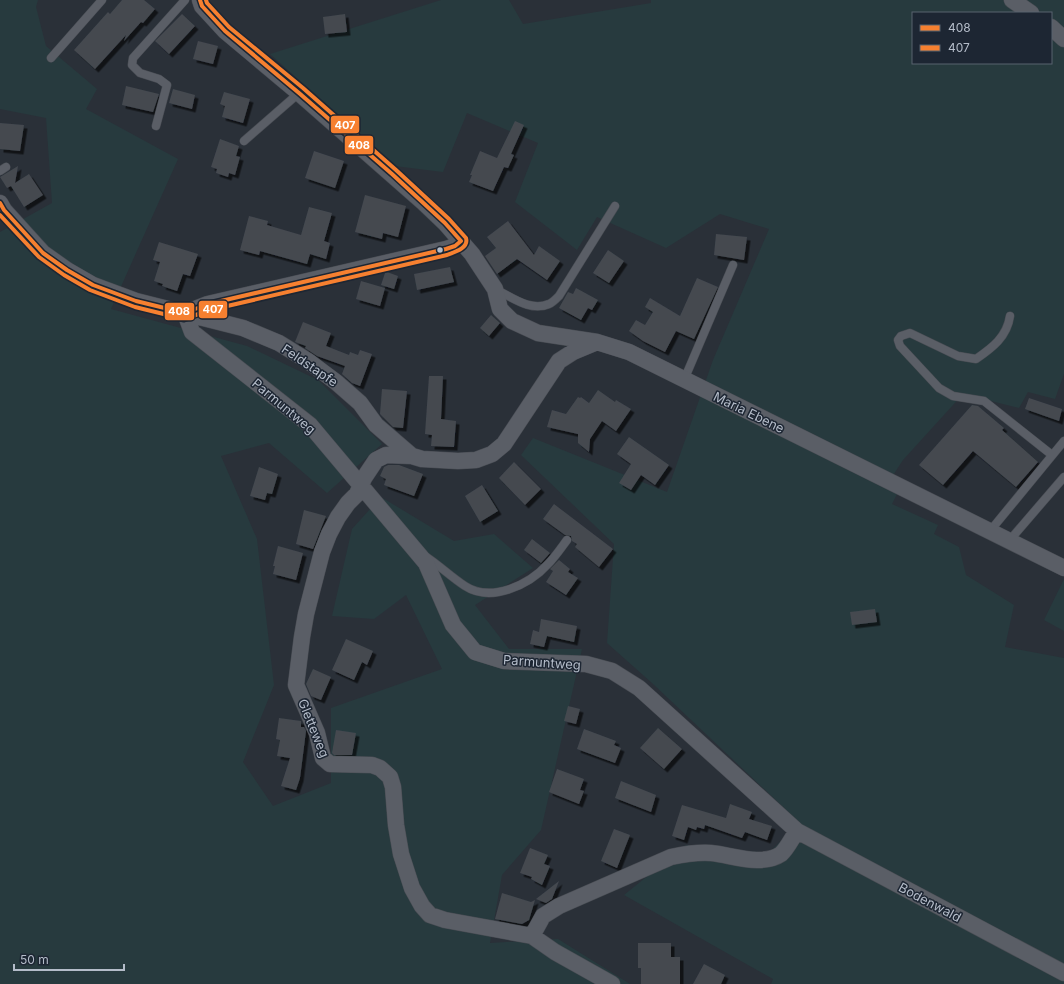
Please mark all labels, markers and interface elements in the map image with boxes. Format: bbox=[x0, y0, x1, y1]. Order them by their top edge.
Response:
legend bbox=[912, 12, 1052, 64]
text: 408 bbox=[948, 20, 971, 35]
text: 407 bbox=[948, 40, 970, 55]
line badge: 407 bbox=[330, 115, 360, 134]
text: 407 bbox=[334, 118, 356, 132]
line badge: 408 bbox=[344, 135, 374, 155]
text: 408 bbox=[348, 138, 370, 152]
unlabelled marker bbox=[435, 245, 445, 255]
line badge: 407 bbox=[198, 300, 228, 319]
line badge: 408 bbox=[164, 302, 195, 321]
text: 407 bbox=[202, 302, 224, 316]
text: 408 bbox=[168, 304, 190, 318]
street label: Feldstapfe bbox=[279, 340, 341, 390]
street label: Parmuntweg bbox=[249, 375, 319, 437]
street label: Maria Ebene bbox=[711, 388, 787, 436]
street label: Parmuntweg bbox=[503, 651, 581, 673]
street label: Gletteweg bbox=[295, 696, 333, 760]
street label: Bodenwald bbox=[896, 879, 964, 925]
scale bar bbox=[14, 946, 124, 972]
text: 50 m bbox=[20, 952, 49, 967]

